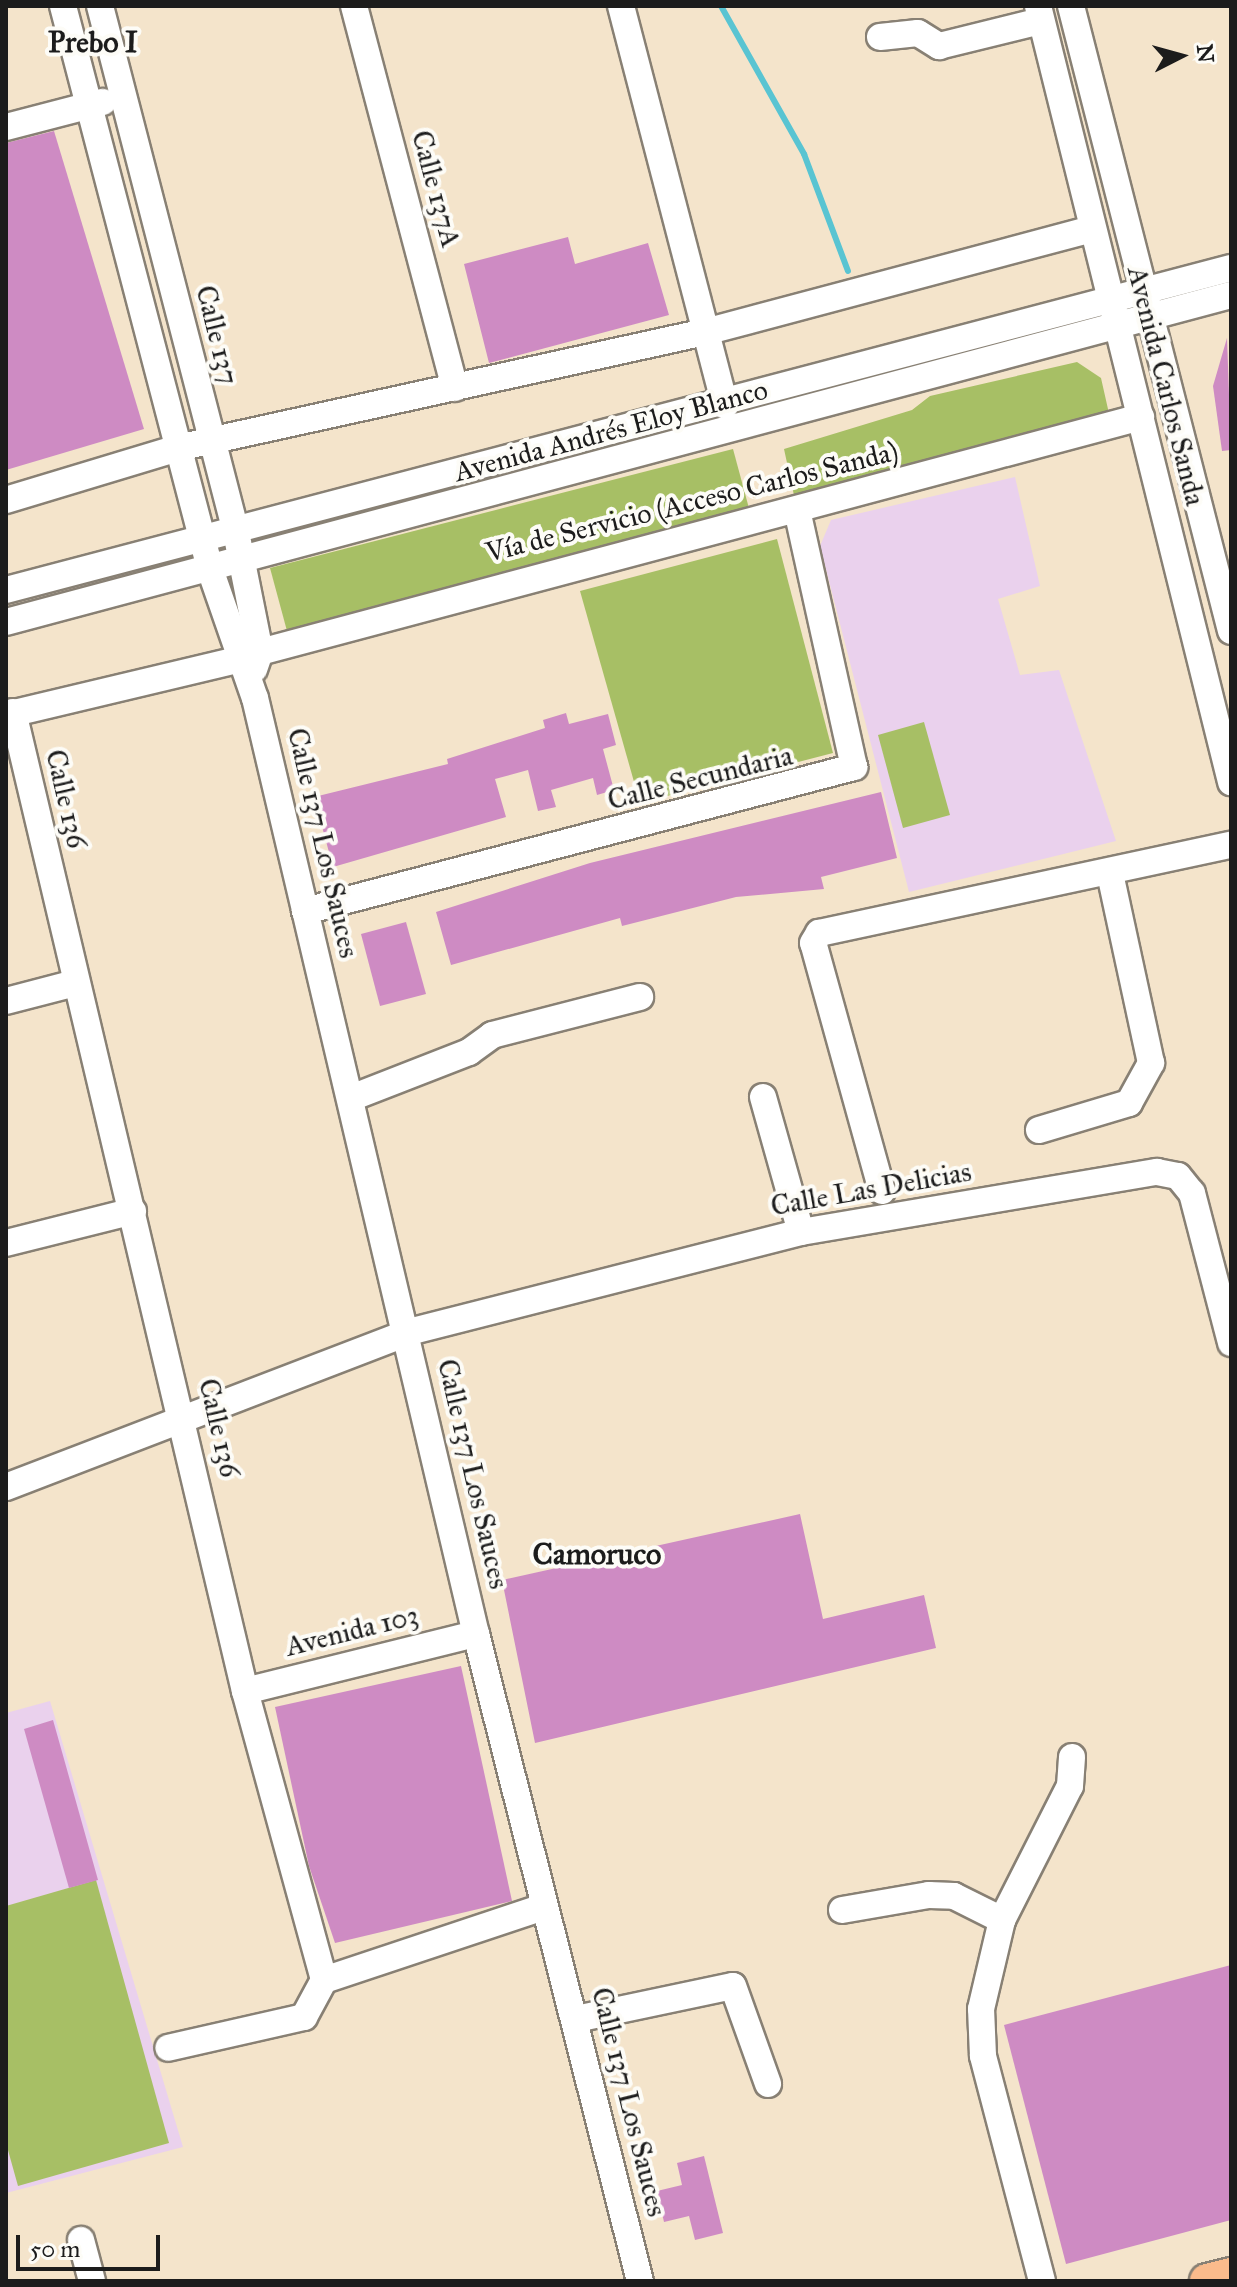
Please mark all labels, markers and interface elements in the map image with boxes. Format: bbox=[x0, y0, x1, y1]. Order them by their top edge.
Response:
north arrow bbox=[1141, 16, 1221, 96]
district label: Prebo I bbox=[48, 24, 138, 60]
text: N bbox=[1191, 43, 1220, 64]
street label: Calle 137A bbox=[404, 127, 468, 251]
street label: Avenida Carlos Sanda bbox=[1120, 263, 1212, 509]
street label: Calle 137 bbox=[188, 282, 246, 388]
street label: Avenida Andrés Eloy Blanco bbox=[450, 373, 772, 489]
street label: Vía de Servicio (Acceso Carlos Sanda) bbox=[482, 434, 902, 570]
street label: Calle 137 Los Sauces bbox=[280, 725, 366, 961]
street label: Calle Secundaria bbox=[604, 739, 796, 817]
street label: Calle 136 bbox=[38, 746, 94, 852]
street label: Calle Las Delicias bbox=[768, 1155, 974, 1223]
street label: Calle 137 Los Sauces bbox=[430, 1356, 516, 1592]
street label: Calle 136 bbox=[191, 1375, 247, 1481]
district label: Camoruco bbox=[533, 1536, 661, 1572]
street label: Avenida 103 bbox=[282, 1598, 422, 1664]
street label: Calle 137 Los Sauces bbox=[584, 1984, 674, 2220]
scale bar bbox=[20, 2219, 164, 2269]
text: 50 m bbox=[30, 2234, 80, 2264]

